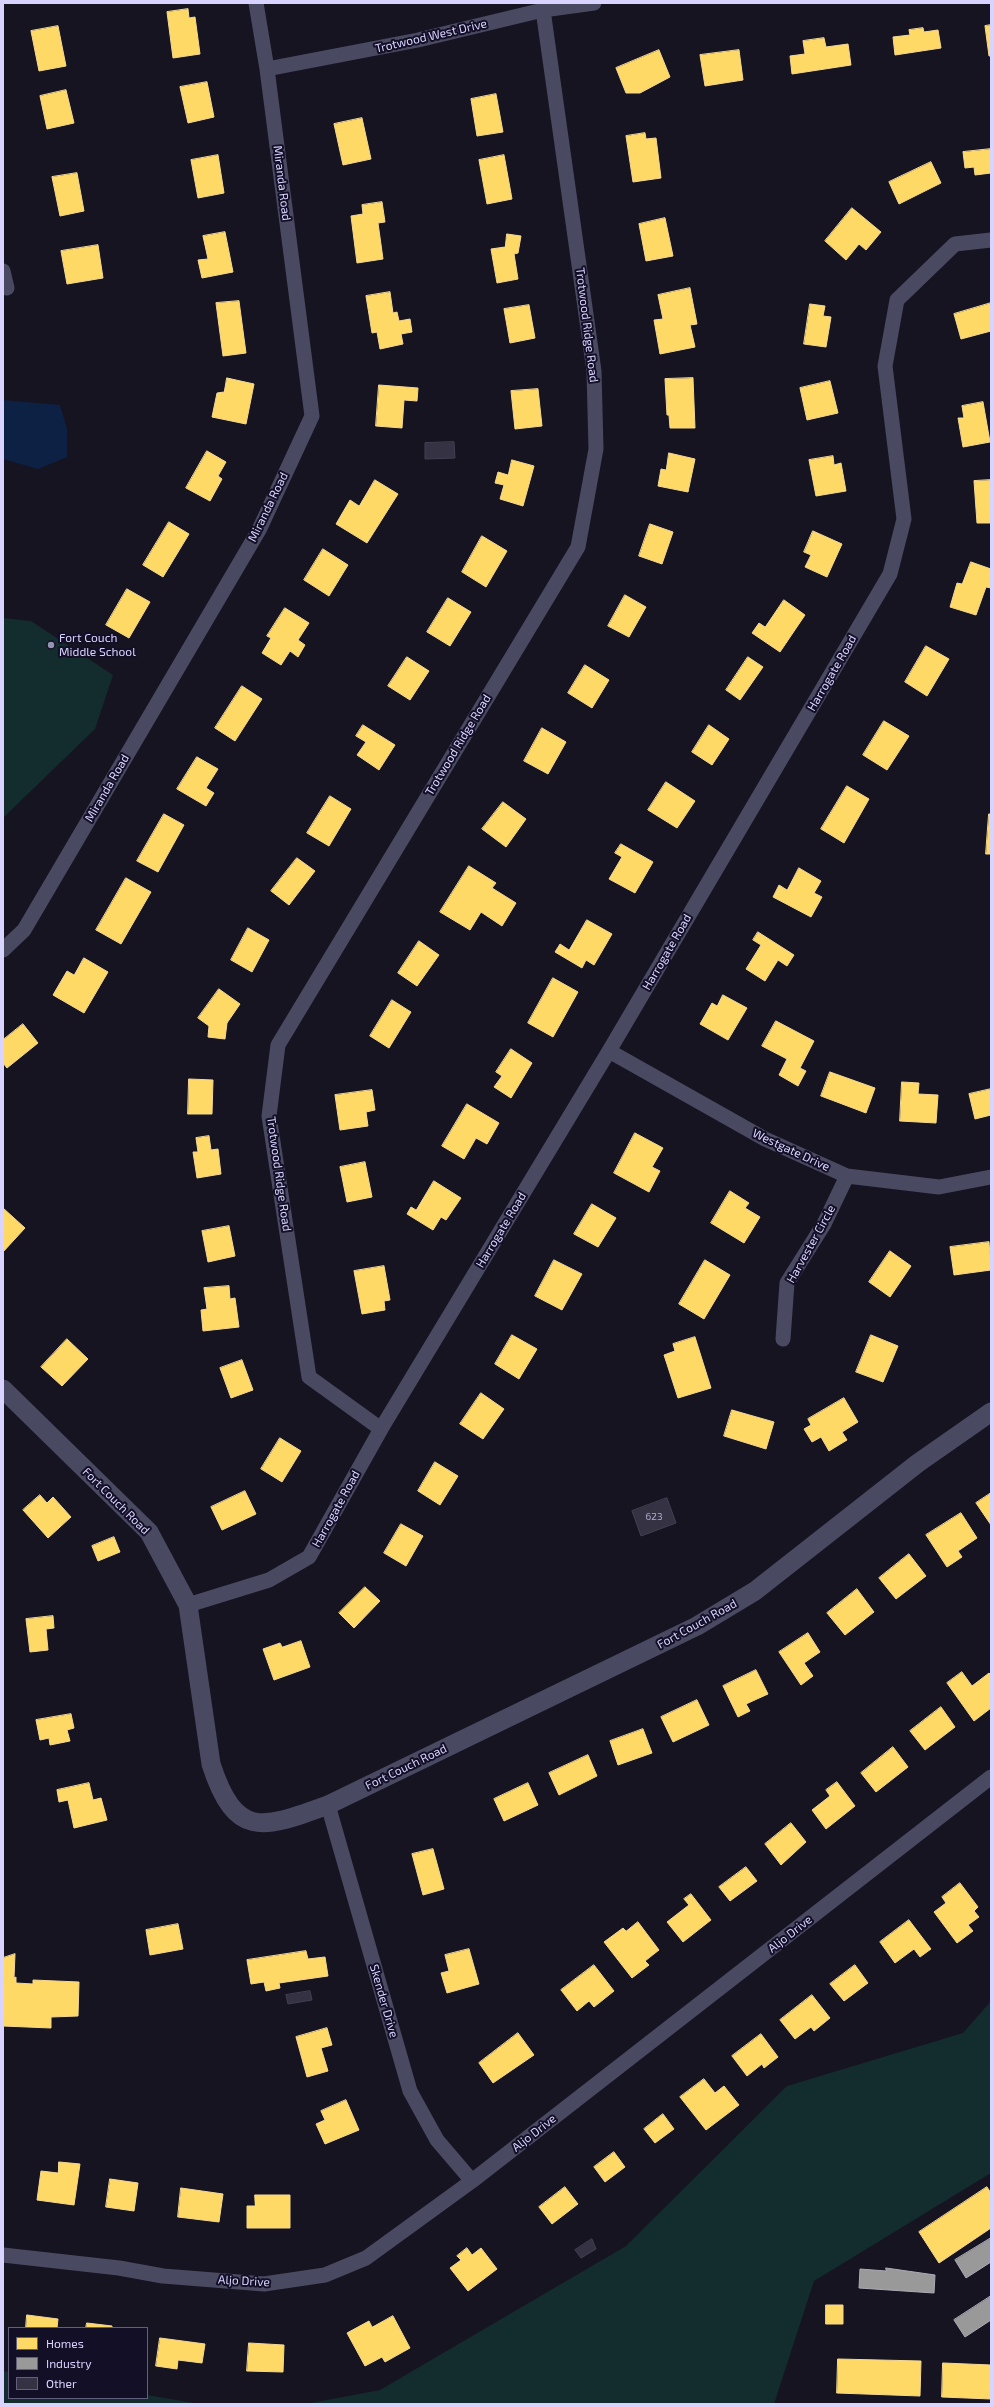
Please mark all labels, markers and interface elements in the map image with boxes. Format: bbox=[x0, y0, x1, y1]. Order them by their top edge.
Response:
street label: Trotwood West Drive bbox=[374, 16, 488, 56]
street label: Miranda Road bbox=[270, 145, 294, 221]
street label: Trotwood Ridge Road bbox=[573, 267, 601, 383]
street label: Miranda Road bbox=[245, 470, 291, 544]
place label: Fort Couch Middle School bbox=[59, 631, 136, 659]
street label: Harrogate Road bbox=[804, 632, 860, 714]
marker: Fort Couch Middle School bbox=[46, 640, 56, 650]
street label: Trotwood Ridge Road bbox=[422, 692, 494, 798]
street label: Miranda Road bbox=[82, 752, 132, 824]
street label: Harrogate Road bbox=[639, 911, 695, 993]
street label: Trotwood Ridge Road bbox=[264, 1116, 294, 1232]
street label: Westgate Drive bbox=[750, 1126, 832, 1174]
street label: Harrogate Road bbox=[473, 1190, 529, 1270]
street label: Harvester Circle bbox=[784, 1202, 838, 1286]
street label: Fort Couch Road bbox=[80, 1465, 152, 1537]
street label: Harrogate Road bbox=[309, 1468, 363, 1550]
house number: 623 bbox=[646, 1511, 662, 1523]
street label: Fort Couch Road bbox=[655, 1596, 739, 1652]
street label: Fort Couch Road bbox=[363, 1741, 449, 1793]
street label: Aljo Drive bbox=[765, 1912, 815, 1956]
street label: Skender Drive bbox=[367, 1963, 401, 2039]
street label: Aljo Drive bbox=[509, 2111, 559, 2155]
street label: Aljo Drive bbox=[218, 2272, 270, 2290]
legend bbox=[8, 2327, 148, 2399]
text: Homes bbox=[46, 2336, 84, 2350]
text: Industry bbox=[46, 2356, 92, 2370]
text: Other bbox=[46, 2376, 77, 2390]

